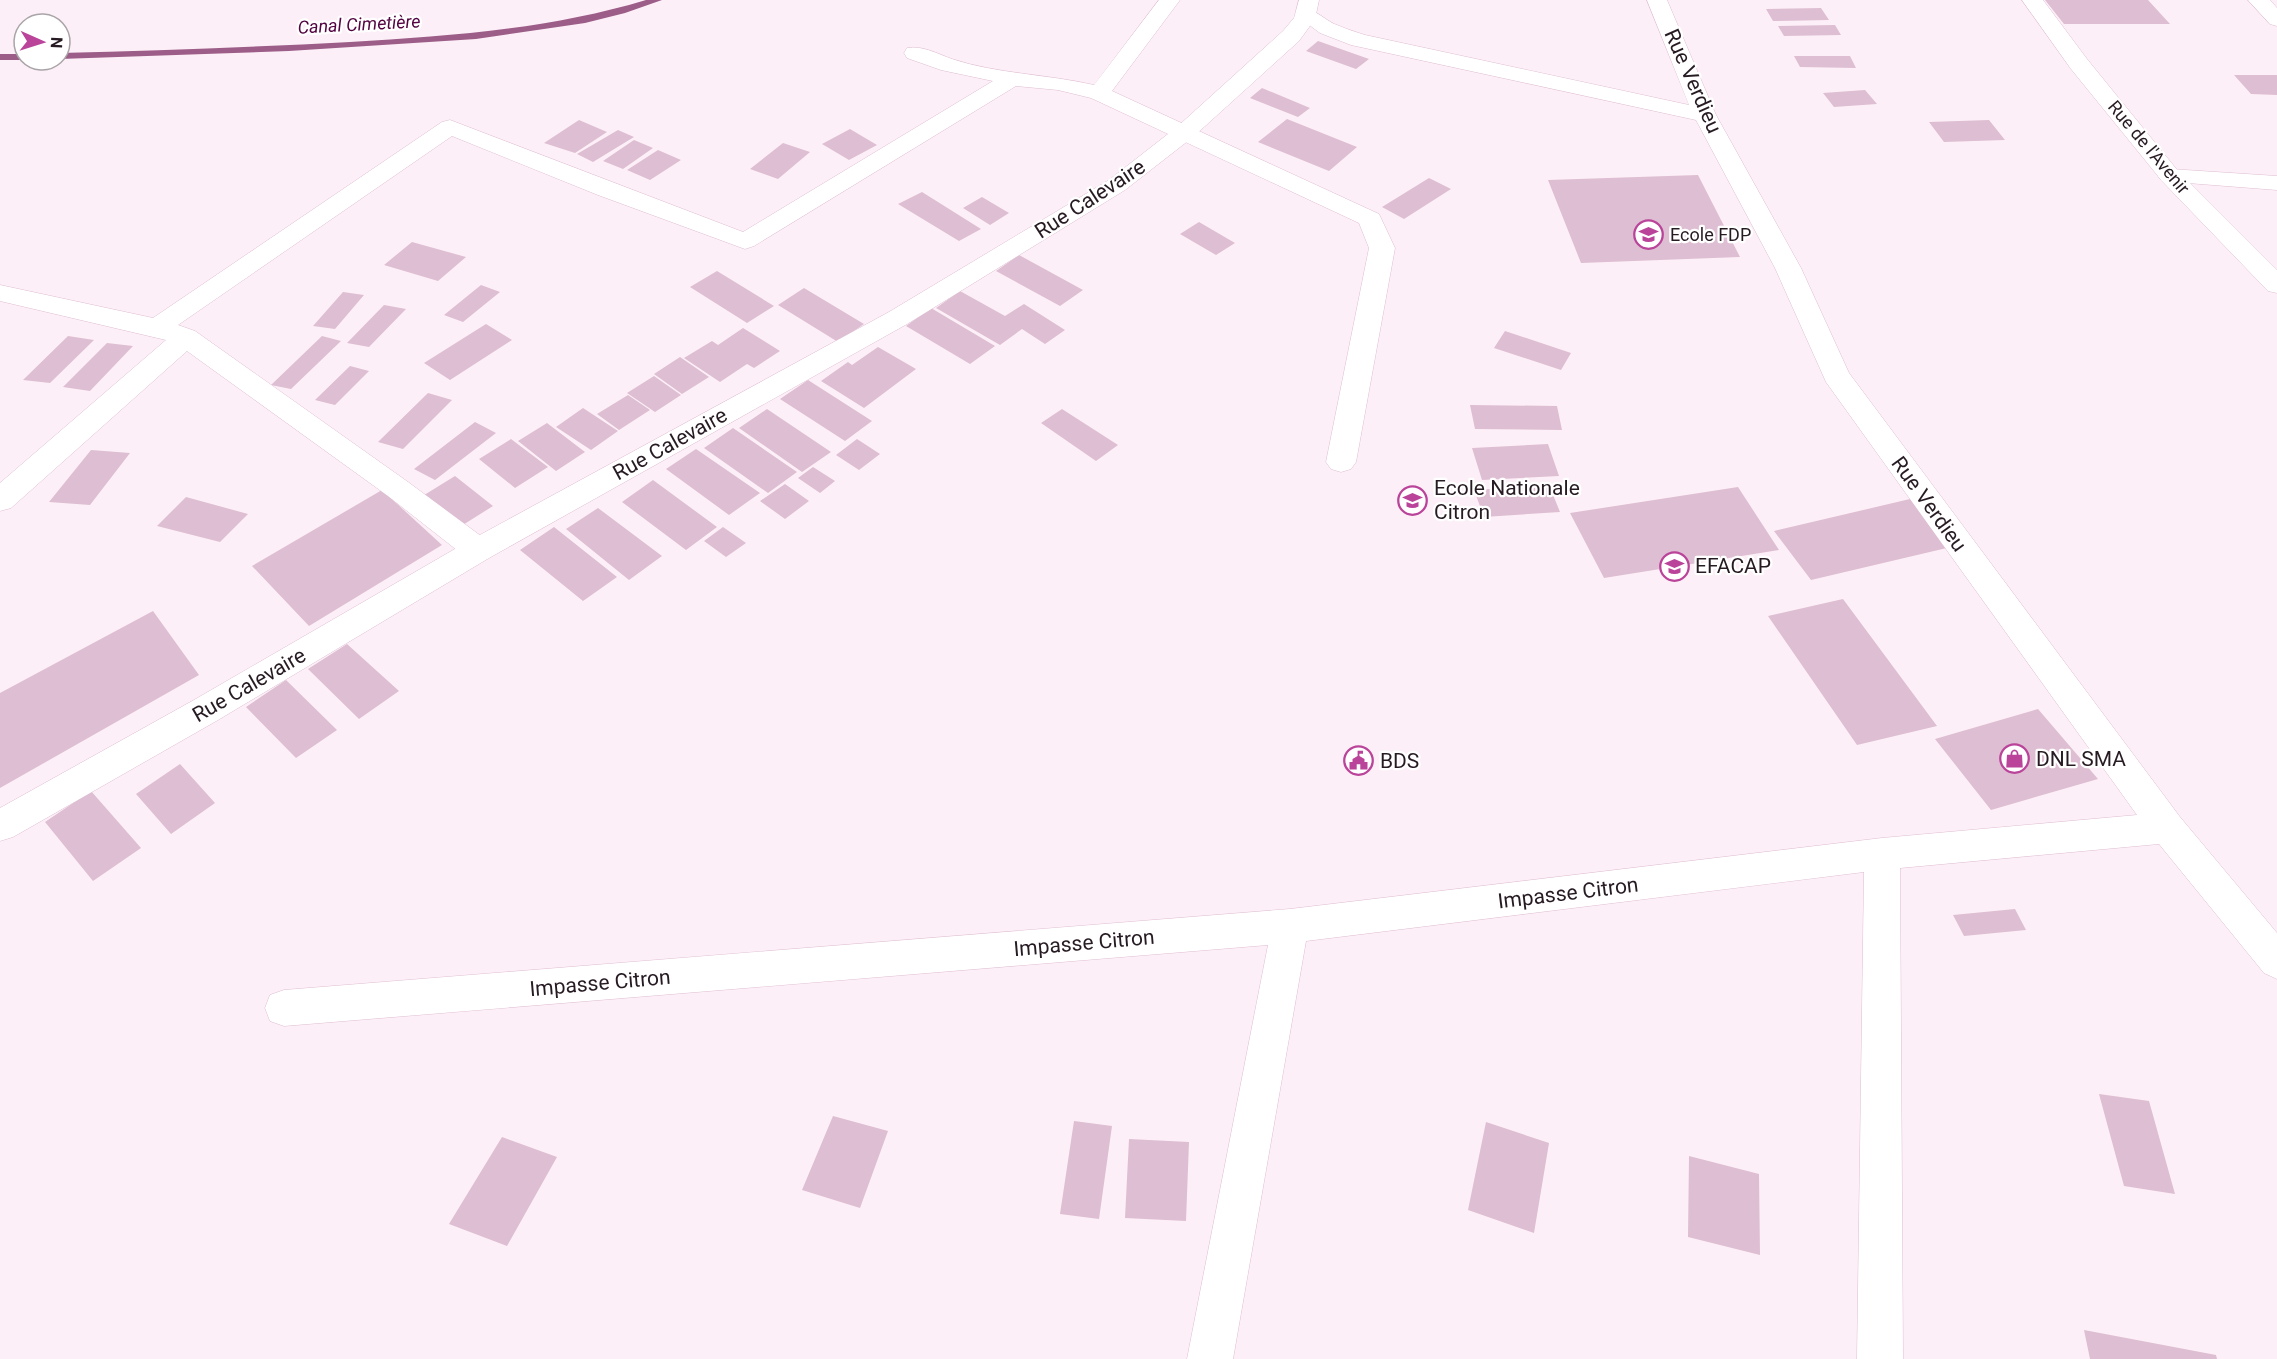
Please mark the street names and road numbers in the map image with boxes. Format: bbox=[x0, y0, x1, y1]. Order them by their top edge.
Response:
street label: Rue Verdieu bbox=[1659, 25, 1727, 137]
street label: Rue de l'Avenir bbox=[2104, 96, 2194, 198]
street label: Rue Calevaire bbox=[1030, 154, 1150, 244]
street label: Rue Calevaire bbox=[609, 403, 731, 485]
street label: Rue Verdieu bbox=[1887, 452, 1971, 556]
street label: Rue Calevaire bbox=[188, 643, 310, 727]
street label: Impasse Citron bbox=[1496, 872, 1640, 914]
street label: Impasse Citron bbox=[1012, 925, 1156, 961]
street label: Impasse Citron bbox=[528, 965, 672, 1001]

